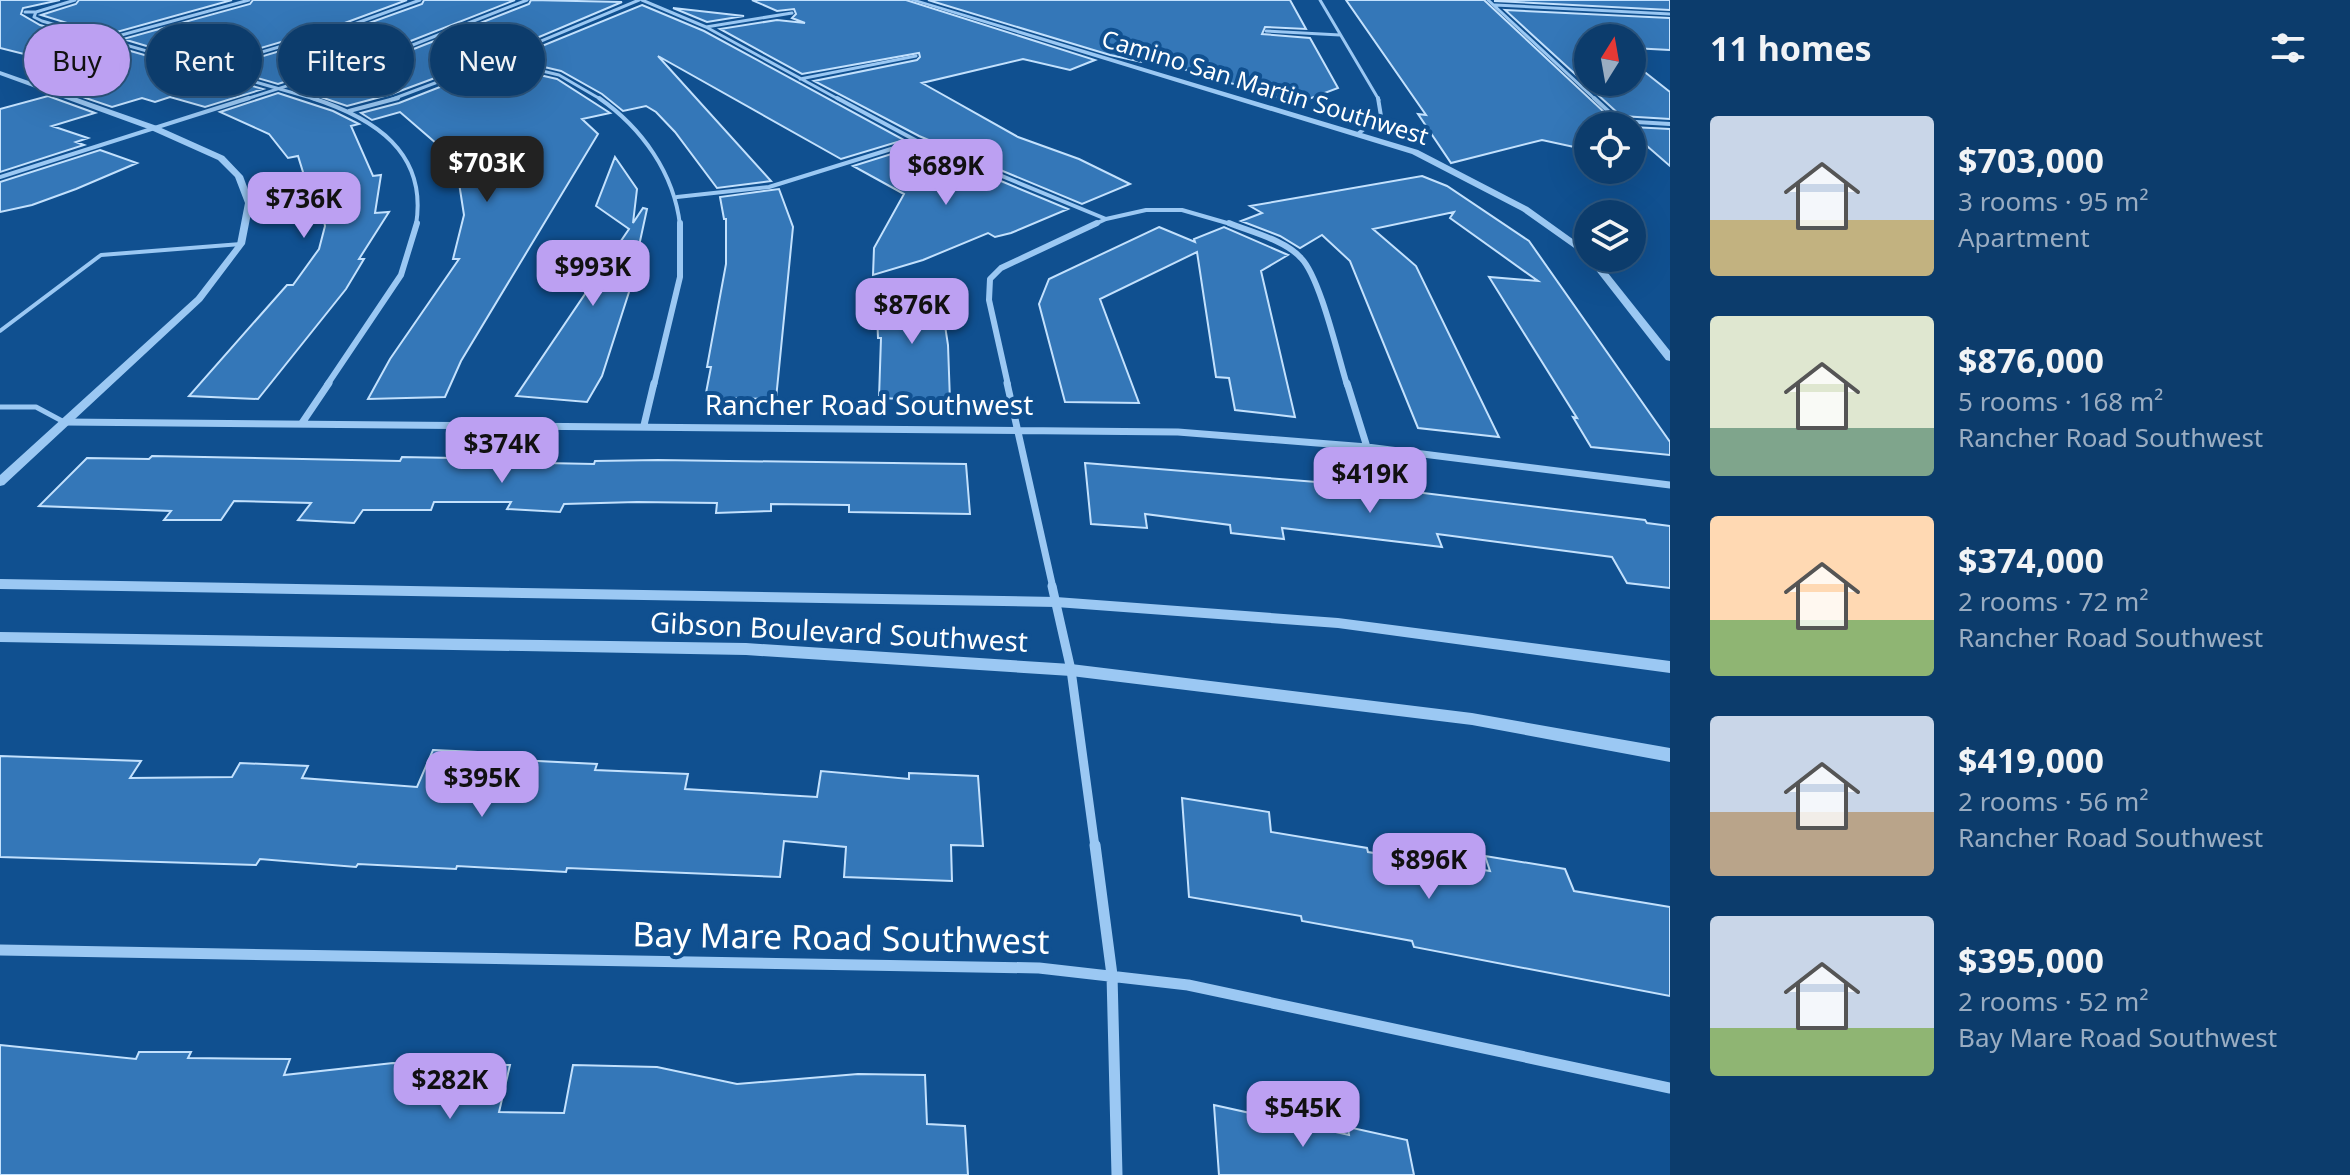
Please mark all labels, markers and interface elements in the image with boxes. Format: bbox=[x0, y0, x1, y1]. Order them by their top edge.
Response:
street label: Camino San Martin Southwest bbox=[1098, 21, 1433, 152]
chip: Buy bbox=[24, 24, 130, 96]
chip: Rent bbox=[146, 24, 262, 96]
chip: Filters bbox=[278, 24, 414, 96]
chip: New bbox=[430, 24, 545, 96]
north arrow bbox=[1574, 24, 1646, 96]
map controls bbox=[1574, 24, 1646, 272]
text: 11 homes bbox=[1710, 25, 1872, 71]
icon: filters bbox=[2266, 26, 2310, 70]
button: locate bbox=[1574, 112, 1646, 184]
pin: $703K bbox=[431, 136, 543, 204]
text: $703,000 bbox=[1958, 137, 2104, 183]
pin: $689K bbox=[890, 139, 1002, 207]
text: $703K bbox=[449, 144, 525, 180]
text: $689K bbox=[908, 147, 984, 183]
icon: home bbox=[1774, 148, 1870, 244]
pin: $736K bbox=[248, 172, 360, 240]
text: $736K bbox=[266, 180, 342, 216]
text: 3 rooms · 95 m² bbox=[1958, 183, 2148, 219]
button: layers bbox=[1574, 200, 1646, 272]
text: Apartment bbox=[1958, 219, 2090, 255]
pin: $993K bbox=[537, 240, 649, 308]
text: $993K bbox=[555, 248, 631, 284]
pin: $876K bbox=[856, 278, 968, 346]
text: $876K bbox=[874, 286, 950, 322]
text: $876,000 bbox=[1958, 337, 2104, 383]
icon: home bbox=[1774, 348, 1870, 444]
text: 5 rooms · 168 m² bbox=[1958, 383, 2163, 419]
street label: Rancher Road Southwest bbox=[705, 385, 1033, 423]
pin: $374K bbox=[446, 417, 558, 485]
text: Rancher Road Southwest bbox=[1958, 419, 2263, 455]
text: $374K bbox=[464, 425, 540, 461]
pin: $419K bbox=[1314, 447, 1426, 515]
text: $419K bbox=[1332, 455, 1408, 491]
text: $374,000 bbox=[1958, 537, 2104, 583]
icon: home bbox=[1774, 548, 1870, 644]
text: 2 rooms · 72 m² bbox=[1958, 583, 2148, 619]
street label: Gibson Boulevard Southwest bbox=[649, 602, 1029, 660]
text: Rancher Road Southwest bbox=[1958, 619, 2263, 655]
text: $419,000 bbox=[1958, 737, 2104, 783]
icon: home bbox=[1774, 748, 1870, 844]
pin: $395K bbox=[426, 751, 538, 819]
text: $395K bbox=[444, 759, 520, 795]
text: 2 rooms · 56 m² bbox=[1958, 783, 2148, 819]
text: Rancher Road Southwest bbox=[1958, 819, 2263, 855]
pin: $896K bbox=[1373, 833, 1485, 901]
text: $896K bbox=[1391, 841, 1467, 877]
street label: Bay Mare Road Southwest bbox=[632, 910, 1050, 964]
text: $395,000 bbox=[1958, 937, 2104, 983]
icon: home bbox=[1774, 948, 1870, 1044]
text: 2 rooms · 52 m² bbox=[1958, 983, 2148, 1019]
text: Bay Mare Road Southwest bbox=[1958, 1019, 2277, 1055]
pin: $282K bbox=[394, 1053, 506, 1121]
text: $282K bbox=[412, 1061, 488, 1097]
pin: $545K bbox=[1247, 1081, 1359, 1149]
text: $545K bbox=[1265, 1089, 1341, 1125]

